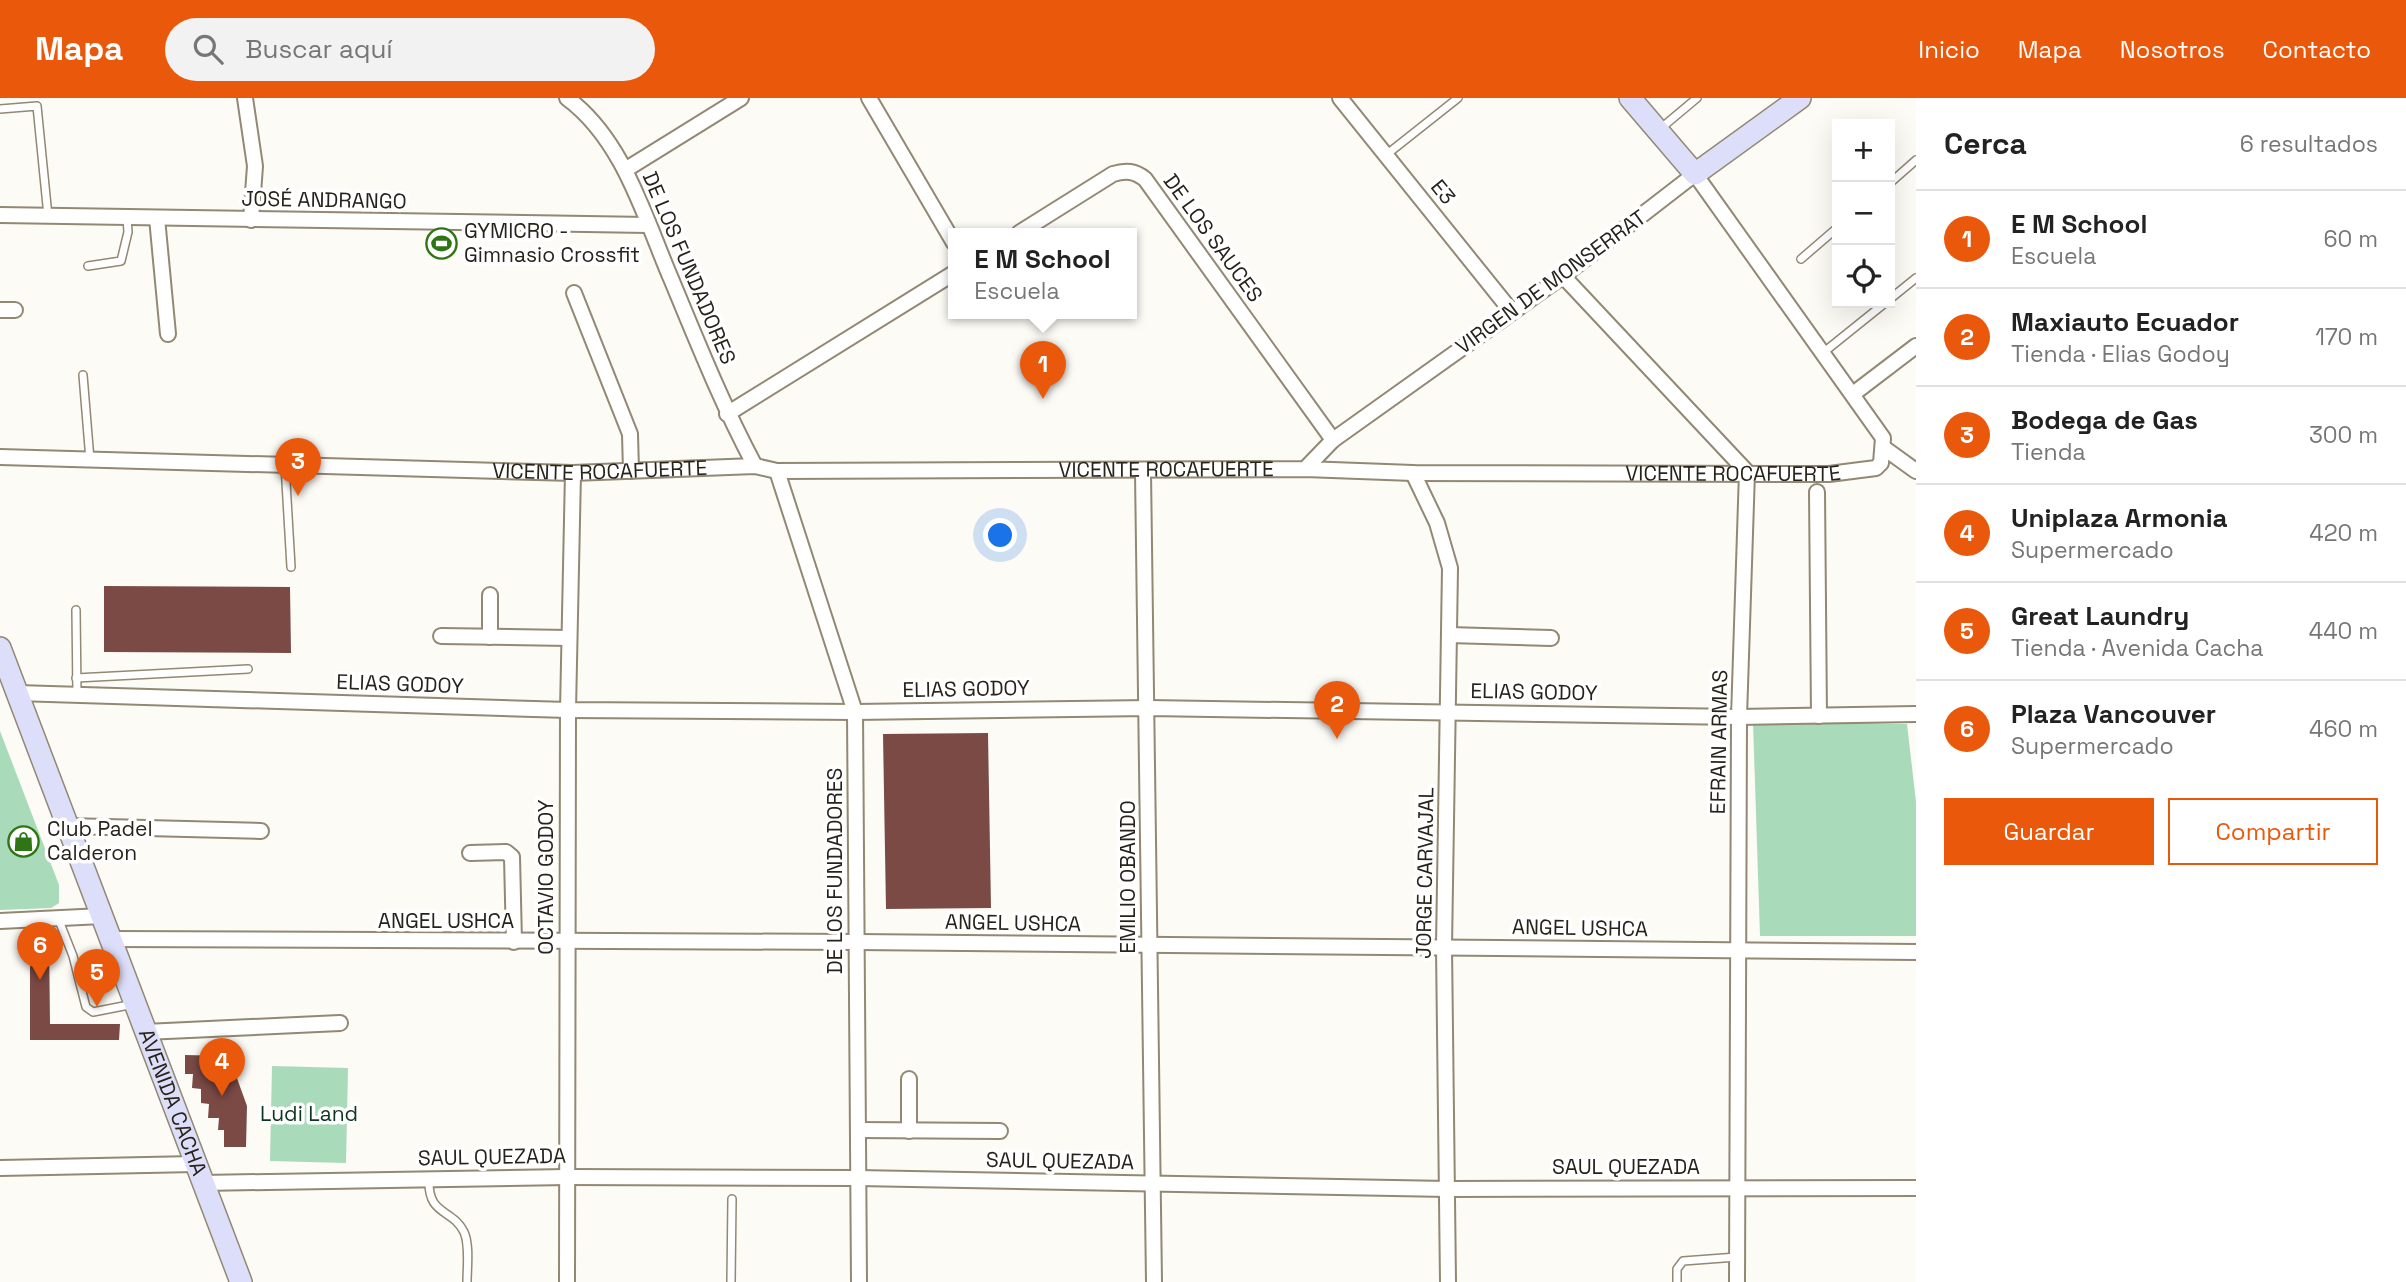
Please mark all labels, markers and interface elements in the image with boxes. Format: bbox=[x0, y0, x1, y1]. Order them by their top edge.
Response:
search box bbox=[165, 18, 655, 81]
text: Mapa bbox=[35, 28, 123, 70]
icon: search bbox=[189, 30, 227, 68]
text: Buscar aquí bbox=[245, 32, 393, 66]
text: Inicio bbox=[1918, 34, 1980, 65]
text: Mapa bbox=[2018, 34, 2082, 65]
text: Nosotros bbox=[2120, 34, 2225, 65]
text: Contacto bbox=[2263, 34, 2371, 65]
map controls bbox=[1832, 119, 1895, 308]
button: + bbox=[1832, 119, 1895, 182]
text: Cerca bbox=[1944, 124, 2027, 163]
text: 6 resultados bbox=[2240, 129, 2378, 159]
street label: DE LOS FUNDADORES bbox=[637, 167, 742, 368]
street label: DE LOS SAUCES bbox=[1158, 168, 1269, 307]
street label: E3 bbox=[1425, 174, 1462, 210]
button: − bbox=[1832, 182, 1895, 245]
street label: JOSÉ ANDRANGO bbox=[241, 185, 407, 214]
street label: VIRGEN DE MONSERRAT bbox=[1450, 203, 1651, 360]
text: E M School bbox=[2011, 207, 2147, 241]
place label: GYMICRO - Gimnasio Crossfit bbox=[464, 217, 640, 268]
text: 1 bbox=[1962, 224, 1972, 254]
text: 60 m bbox=[2323, 224, 2378, 254]
sports icon: GYMICRO - Gimnasio Crossfit bbox=[424, 226, 458, 260]
popup bbox=[948, 228, 1137, 319]
text: Escuela bbox=[2011, 241, 2096, 271]
text: E M School bbox=[974, 242, 1111, 276]
button: locate bbox=[1832, 245, 1895, 308]
text: Escuela bbox=[974, 276, 1060, 306]
text: Maxiauto Ecuador bbox=[2011, 305, 2239, 339]
text: 2 bbox=[1960, 322, 1974, 352]
text: 170 m bbox=[2315, 322, 2378, 352]
text: Tienda · Elias Godoy bbox=[2011, 339, 2230, 369]
pin: 1 bbox=[1020, 341, 1066, 399]
text: Bodega de Gas bbox=[2011, 403, 2198, 437]
text: 3 bbox=[1960, 420, 1974, 450]
text: 300 m bbox=[2309, 420, 2378, 450]
text: Tienda bbox=[2011, 437, 2086, 467]
pin: 3 bbox=[275, 438, 321, 496]
street label: VICENTE ROCAFUERTE bbox=[492, 454, 708, 486]
street label: VICENTE ROCAFUERTE bbox=[1058, 455, 1274, 483]
street label: VICENTE ROCAFUERTE bbox=[1625, 459, 1842, 487]
text: Uniplaza Armonia bbox=[2011, 501, 2228, 535]
your location bbox=[983, 518, 1017, 552]
text: 4 bbox=[1960, 518, 1974, 548]
text: 420 m bbox=[2309, 518, 2378, 548]
text: Supermercado bbox=[2011, 535, 2174, 565]
text: Great Laundry bbox=[2011, 599, 2189, 633]
text: 5 bbox=[1960, 616, 1974, 646]
text: 440 m bbox=[2309, 616, 2378, 646]
text: Tienda · Avenida Cacha bbox=[2011, 633, 2264, 663]
street label: ELIAS GODOY bbox=[336, 668, 464, 699]
street label: EFRAIN ARMAS bbox=[1704, 670, 1733, 814]
street label: ELIAS GODOY bbox=[902, 674, 1030, 703]
street label: ELIAS GODOY bbox=[1470, 677, 1598, 706]
pin: 2 bbox=[1314, 681, 1360, 739]
text: Plaza Vancouver bbox=[2011, 697, 2216, 731]
text: 6 bbox=[1960, 714, 1974, 744]
text: 460 m bbox=[2309, 714, 2378, 744]
text: Supermercado bbox=[2011, 731, 2174, 761]
street label: DE LOS FUNDADORES bbox=[821, 768, 848, 974]
street label: JORGE CARVAJAL bbox=[1410, 787, 1439, 959]
button: Guardar bbox=[1944, 798, 2154, 865]
button: Compartir bbox=[2168, 798, 2378, 865]
street label: OCTAVIO GODOY bbox=[532, 799, 559, 955]
street label: EMILIO OBANDO bbox=[1114, 800, 1141, 954]
place label: Club Padel Calderon bbox=[47, 815, 153, 866]
shop icon: Club Padel Calderon bbox=[7, 824, 41, 858]
street label: ANGEL USHCA bbox=[378, 907, 514, 934]
street label: ANGEL USHCA bbox=[945, 908, 1081, 937]
street label: ANGEL USHCA bbox=[1512, 913, 1648, 942]
pin: 6 bbox=[17, 922, 63, 980]
pin: 5 bbox=[74, 949, 120, 1007]
street label: AVENIDA CACHA bbox=[133, 1025, 213, 1179]
pin: 4 bbox=[199, 1038, 245, 1096]
park label: Ludi Land bbox=[260, 1100, 358, 1127]
street label: SAUL QUEZADA bbox=[418, 1142, 566, 1171]
street label: SAUL QUEZADA bbox=[986, 1146, 1134, 1175]
street label: SAUL QUEZADA bbox=[1552, 1153, 1700, 1180]

